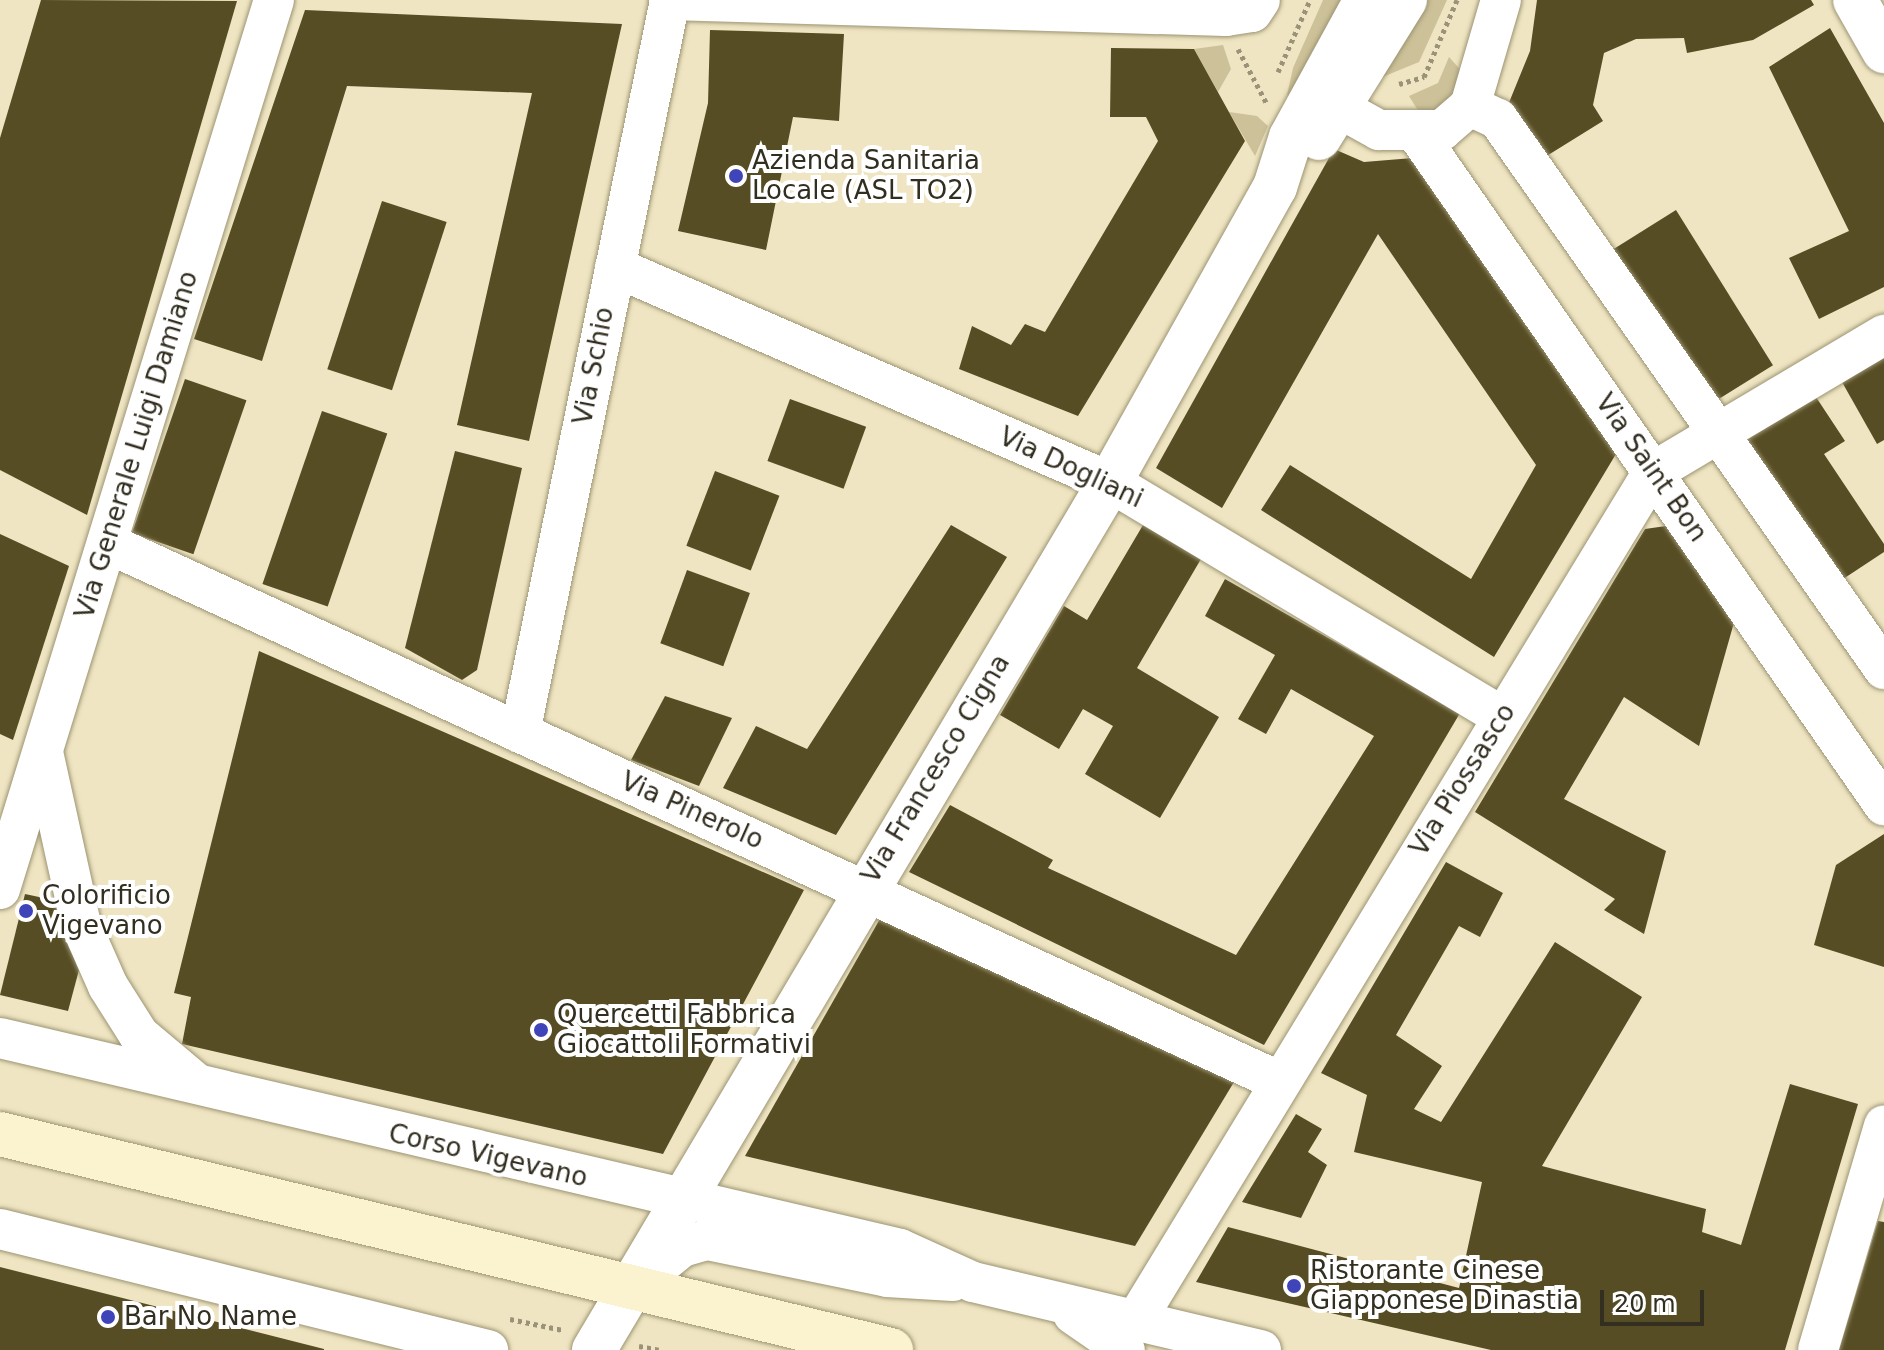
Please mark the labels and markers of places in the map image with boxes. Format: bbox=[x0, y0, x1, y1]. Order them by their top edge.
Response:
place label: Azienda Sanitaria Locale (ASL TO2) bbox=[752, 145, 980, 206]
marker: Azienda Sanitaria Locale (ASL TO2) bbox=[727, 167, 745, 185]
place label: Colorificio Vigevano bbox=[42, 880, 171, 942]
marker: Colorificio Vigevano bbox=[17, 902, 35, 920]
place label: Quercetti Fabbrica Giocattoli Formativi bbox=[557, 999, 811, 1060]
marker: Quercetti Fabbrica Giocattoli Formativi bbox=[532, 1021, 550, 1039]
place label: Ristorante Cinese Giapponese Dinastia bbox=[1310, 1255, 1579, 1316]
marker: Ristorante Cinese Giapponese Dinastia bbox=[1285, 1277, 1303, 1295]
place label: Bar No Name bbox=[124, 1301, 297, 1333]
marker: Bar No Name bbox=[99, 1308, 117, 1326]

